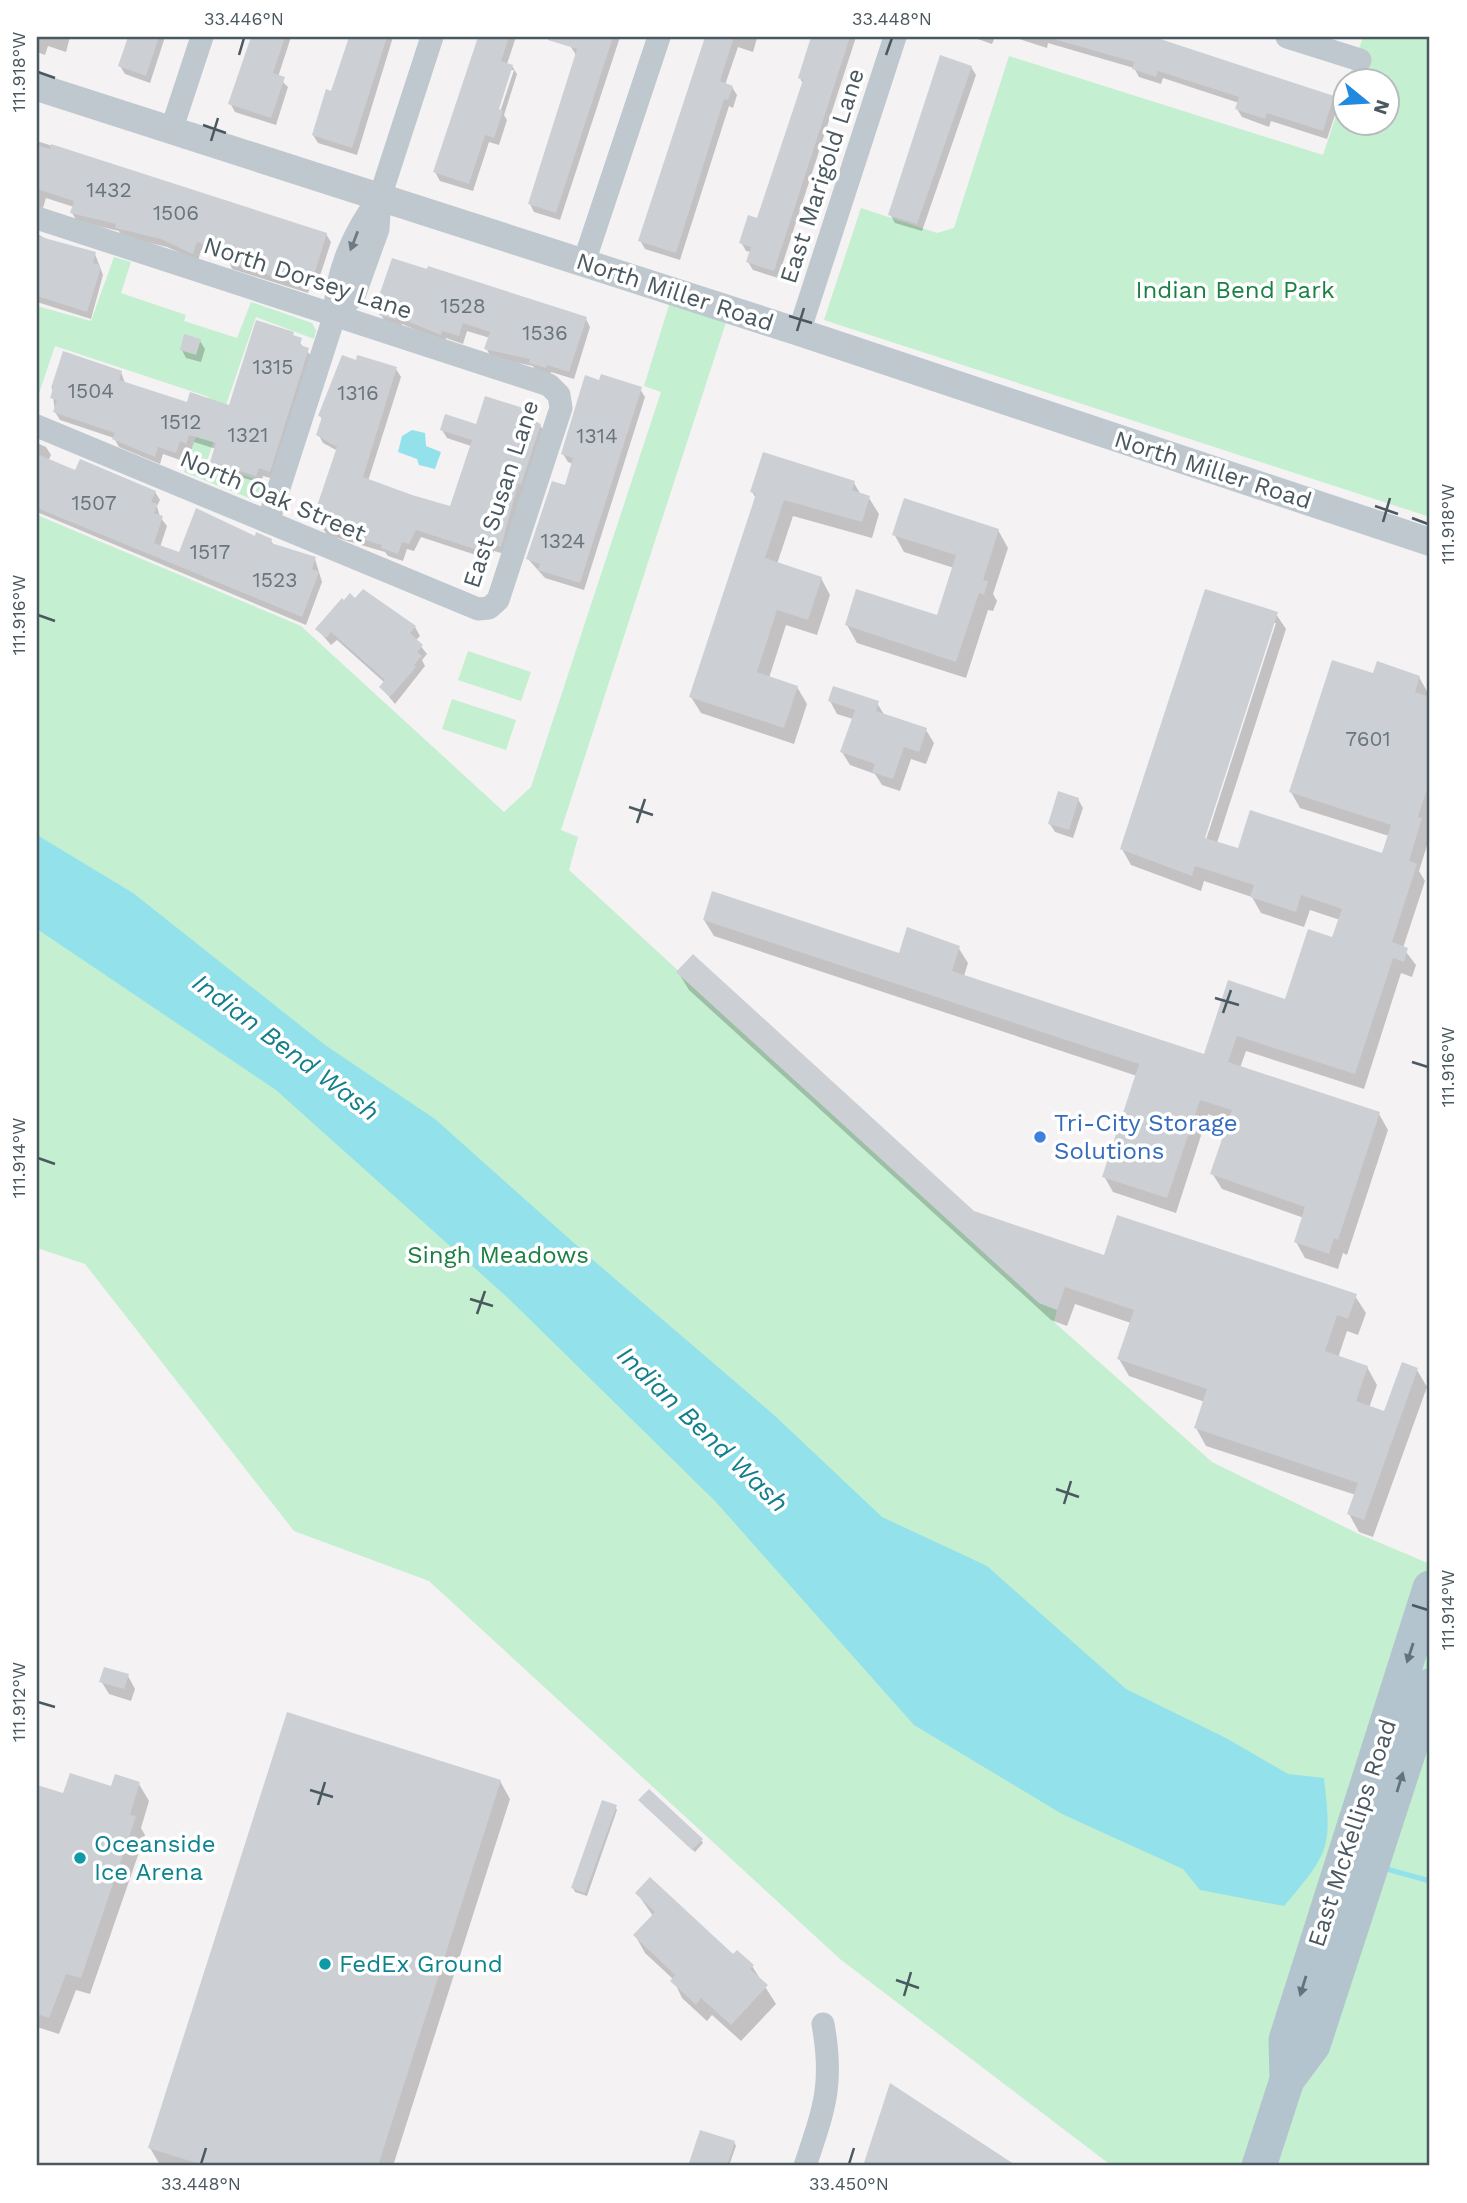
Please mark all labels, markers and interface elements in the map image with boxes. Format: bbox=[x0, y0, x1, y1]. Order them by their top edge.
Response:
text: 33.446°N bbox=[204, 8, 284, 29]
text: 33.448°N bbox=[852, 8, 932, 29]
text: 111.918°W bbox=[8, 32, 29, 112]
street label: East Marigold Lane bbox=[774, 65, 870, 287]
north arrow bbox=[1330, 66, 1400, 136]
text: N bbox=[1369, 97, 1395, 117]
house number: 1432 bbox=[86, 177, 132, 202]
house number: 1506 bbox=[153, 200, 199, 225]
street label: North Dorsey Lane bbox=[200, 231, 416, 325]
one-way arrow bbox=[348, 231, 359, 252]
street label: North Miller Road bbox=[573, 247, 777, 337]
park label: Indian Bend Park bbox=[1135, 276, 1335, 304]
house number: 1528 bbox=[440, 293, 486, 318]
house number: 1536 bbox=[522, 320, 568, 345]
house number: 1315 bbox=[253, 354, 293, 379]
house number: 1504 bbox=[68, 378, 114, 403]
house number: 1316 bbox=[337, 380, 379, 405]
street label: East Susan Lane bbox=[457, 397, 545, 591]
house number: 1512 bbox=[161, 409, 201, 434]
house number: 1321 bbox=[228, 422, 268, 447]
house number: 1314 bbox=[576, 423, 618, 448]
street label: North Miller Road bbox=[1111, 425, 1315, 515]
street label: North Oak Street bbox=[176, 444, 370, 548]
text: 111.918°W bbox=[1437, 484, 1458, 564]
house number: 1507 bbox=[72, 490, 117, 515]
house number: 1324 bbox=[541, 528, 585, 553]
house number: 1517 bbox=[190, 539, 230, 564]
house number: 1523 bbox=[253, 567, 297, 592]
text: 111.916°W bbox=[8, 575, 29, 655]
house number: 7601 bbox=[1345, 726, 1391, 751]
water label: Indian Bend Wash bbox=[187, 967, 385, 1127]
text: 111.916°W bbox=[1437, 1027, 1458, 1107]
place label: Tri-City Storage Solutions bbox=[1054, 1109, 1238, 1165]
text: 111.914°W bbox=[8, 1118, 29, 1198]
marker: Tri-City Storage Solutions bbox=[1032, 1129, 1048, 1145]
park label: Singh Meadows bbox=[407, 1241, 589, 1269]
water label: Indian Bend Wash bbox=[611, 1340, 795, 1518]
text: 111.914°W bbox=[1437, 1570, 1458, 1650]
one-way arrow bbox=[1404, 1642, 1414, 1663]
text: 111.912°W bbox=[8, 1662, 29, 1742]
street label: East McKellips Road bbox=[1302, 1716, 1402, 1950]
one-way arrow bbox=[1396, 1771, 1406, 1792]
place label: Oceanside Ice Arena bbox=[94, 1830, 216, 1886]
marker: Oceanside Ice Arena bbox=[72, 1850, 88, 1866]
place label: FedEx Ground bbox=[339, 1950, 503, 1978]
marker: FedEx Ground bbox=[317, 1956, 333, 1972]
one-way arrow bbox=[1297, 1976, 1308, 1997]
text: 33.448°N bbox=[161, 2173, 241, 2194]
text: 33.450°N bbox=[809, 2173, 889, 2194]

